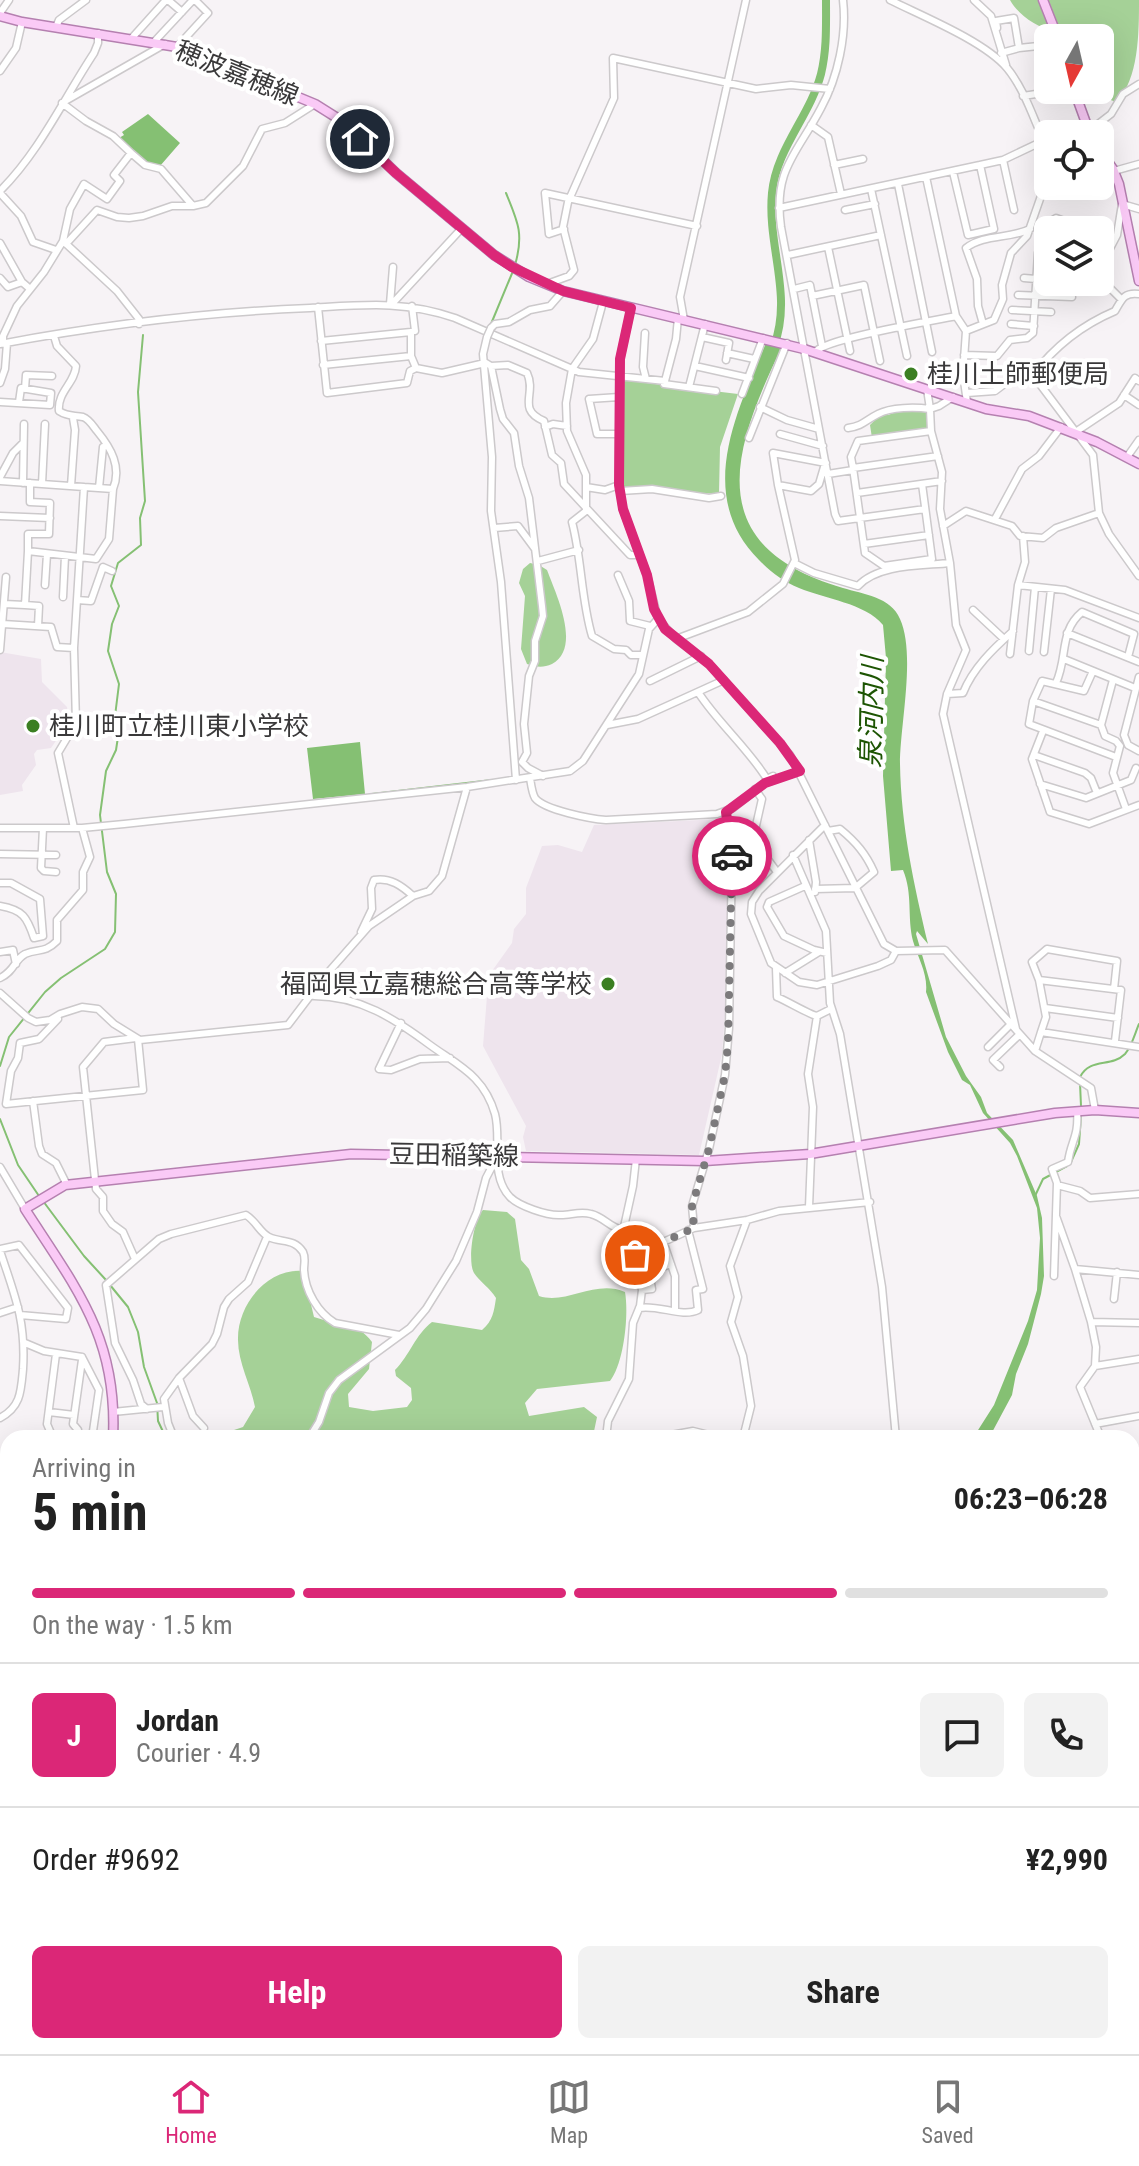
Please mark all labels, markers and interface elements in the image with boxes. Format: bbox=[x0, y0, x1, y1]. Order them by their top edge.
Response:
north arrow bbox=[1034, 24, 1114, 104]
map controls bbox=[1034, 24, 1114, 296]
street label: 穂波嘉穂線 bbox=[171, 35, 303, 111]
pin bbox=[326, 105, 394, 173]
icon: home bbox=[338, 117, 382, 161]
button: locate bbox=[1034, 120, 1114, 200]
button: layers bbox=[1034, 216, 1114, 296]
place label: 桂川土師郵便局 bbox=[927, 359, 1109, 389]
marker: 桂川土師郵便局 bbox=[902, 365, 920, 383]
water label: 泉河内川 bbox=[854, 653, 889, 768]
place label: 桂川町立桂川東小学校 bbox=[49, 711, 309, 741]
marker: 桂川町立桂川東小学校 bbox=[24, 717, 42, 735]
courier bbox=[692, 816, 772, 896]
icon: car bbox=[710, 834, 754, 878]
place label: 福岡県立嘉穂総合高等学校 bbox=[280, 969, 592, 999]
marker: 福岡県立嘉穂総合高等学校 bbox=[599, 975, 617, 993]
street label: 豆田稲築線 bbox=[389, 1139, 519, 1171]
pin bbox=[601, 1221, 669, 1289]
icon: bag bbox=[613, 1233, 657, 1277]
text: Arriving in bbox=[32, 1453, 136, 1483]
text: 06:23–06:28 bbox=[954, 1481, 1108, 1516]
text: 5 min bbox=[32, 1482, 148, 1543]
text: On the way · 1.5 km bbox=[32, 1610, 233, 1640]
button: chat bbox=[920, 1693, 1004, 1777]
button: phone bbox=[1024, 1693, 1108, 1777]
text: Jordan bbox=[136, 1703, 219, 1738]
text: J bbox=[67, 1718, 81, 1753]
text: Courier · 4.9 bbox=[136, 1738, 261, 1768]
text: Order #9692 bbox=[32, 1842, 180, 1877]
text: ¥2,990 bbox=[1026, 1842, 1108, 1877]
button: Help bbox=[32, 1946, 562, 2038]
button: Share bbox=[578, 1946, 1108, 2038]
tab: Home bbox=[165, 2075, 217, 2148]
tab: Map bbox=[547, 2075, 591, 2148]
tab: Saved bbox=[922, 2075, 974, 2148]

